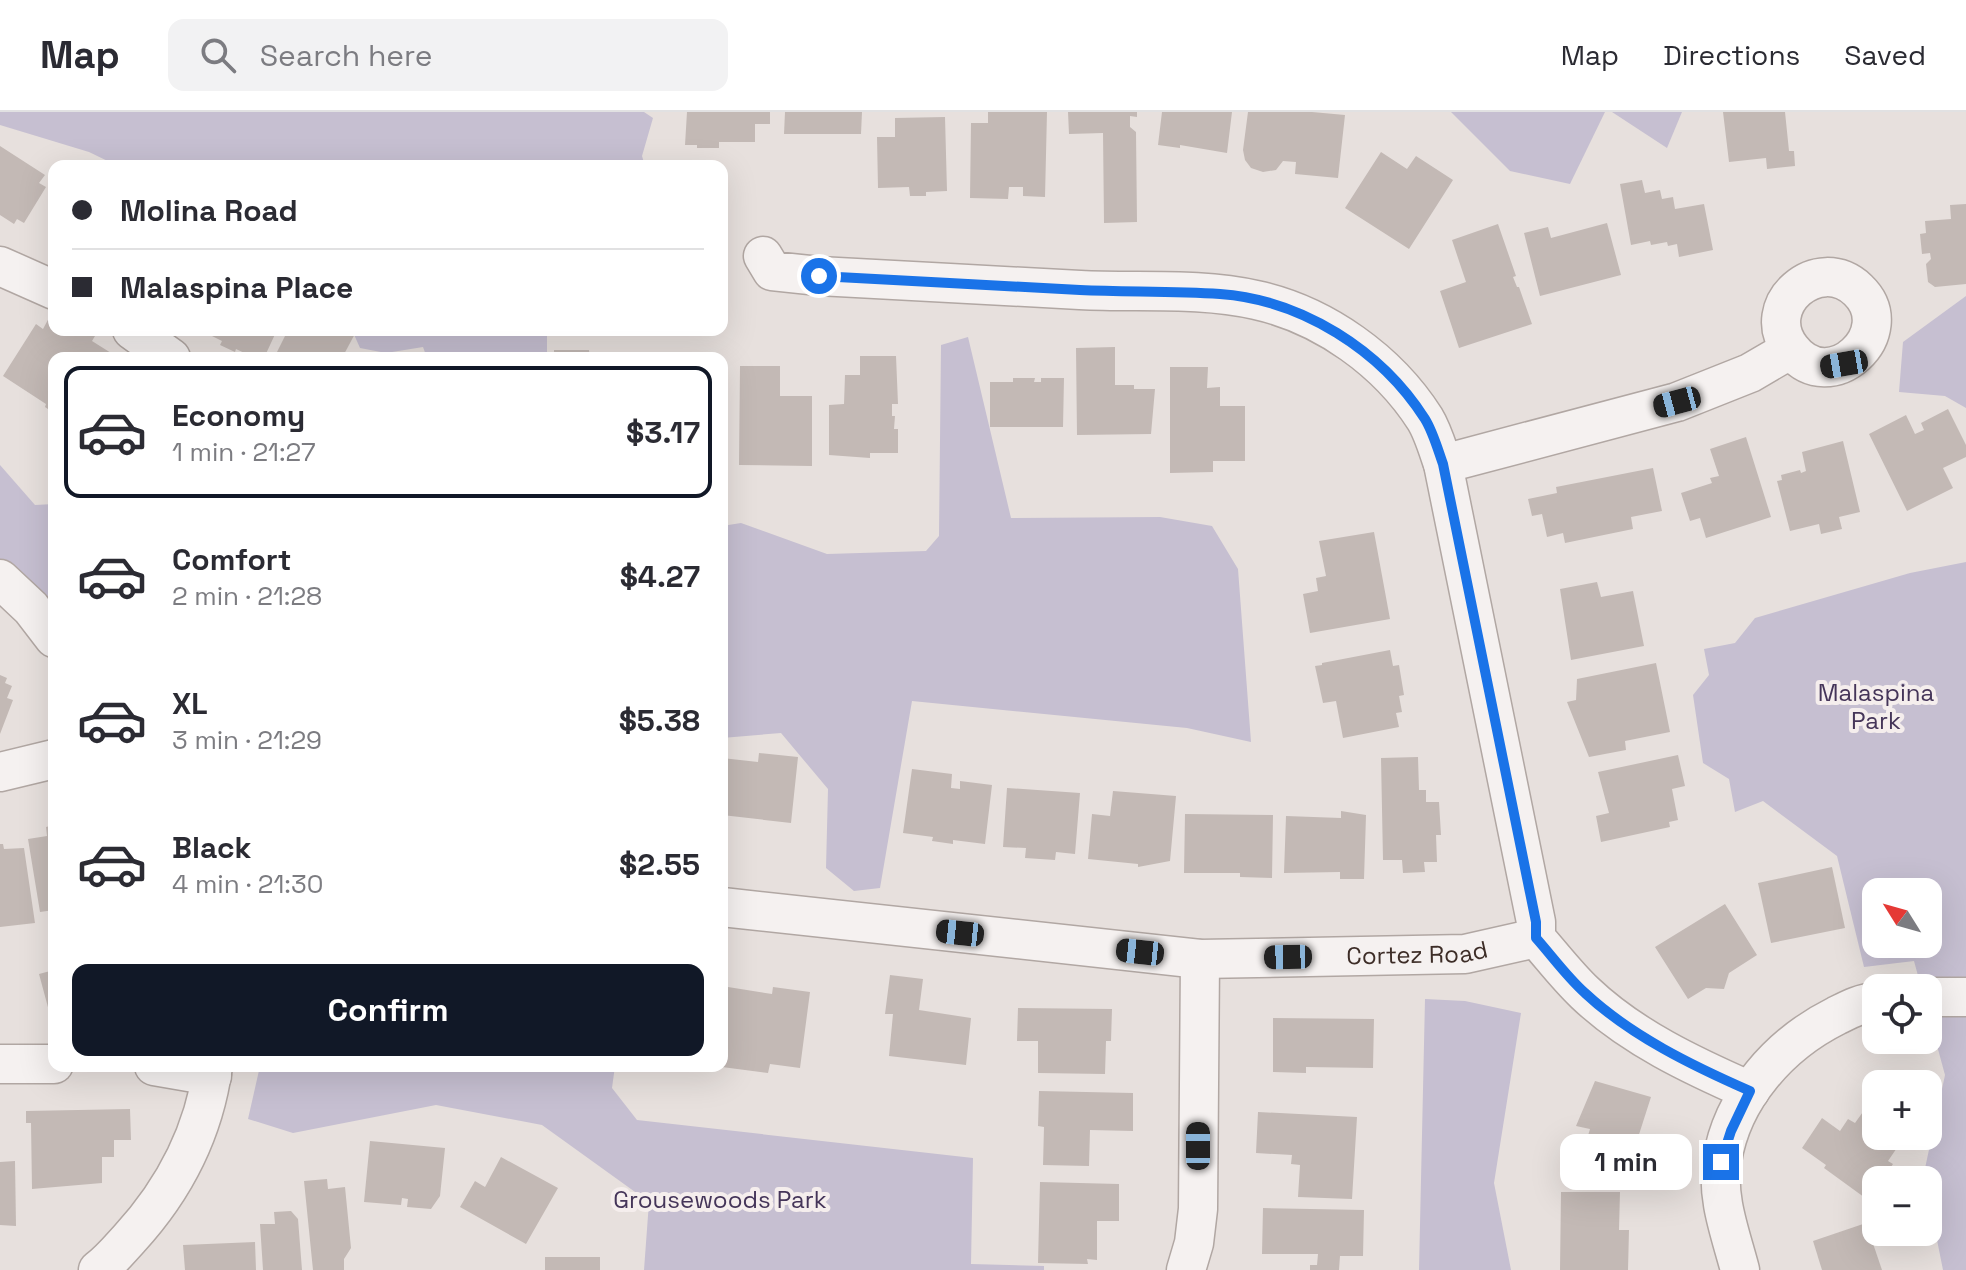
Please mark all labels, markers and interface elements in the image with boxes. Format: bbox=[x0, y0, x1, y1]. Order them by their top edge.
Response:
search box bbox=[168, 19, 728, 91]
text: Map bbox=[40, 31, 120, 79]
icon: search bbox=[196, 33, 240, 77]
text: Search here bbox=[260, 36, 433, 75]
text: Map bbox=[1561, 37, 1619, 73]
text: Directions bbox=[1663, 37, 1800, 73]
text: Saved bbox=[1844, 37, 1926, 73]
text: Molina Road bbox=[120, 191, 298, 230]
route start bbox=[801, 258, 837, 294]
text: Malaspina Place bbox=[120, 268, 353, 307]
car bbox=[1818, 348, 1870, 380]
car bbox=[1651, 384, 1703, 420]
icon: car bbox=[76, 396, 148, 468]
text: Economy bbox=[172, 396, 305, 435]
text: $3.17 bbox=[626, 413, 700, 452]
text: 1 min · 21:27 bbox=[172, 435, 316, 469]
icon: car bbox=[76, 540, 148, 612]
text: Comfort bbox=[172, 540, 291, 579]
text: $4.27 bbox=[620, 557, 700, 596]
text: 2 min · 21:28 bbox=[172, 579, 322, 613]
park label: Malaspina Park bbox=[1818, 677, 1935, 736]
icon: car bbox=[76, 684, 148, 756]
text: XL bbox=[172, 684, 208, 723]
text: $5.38 bbox=[619, 701, 700, 740]
text: 3 min · 21:29 bbox=[172, 723, 322, 757]
icon: car bbox=[76, 828, 148, 900]
text: Black bbox=[172, 828, 251, 867]
text: $2.55 bbox=[619, 845, 700, 884]
text: 4 min · 21:30 bbox=[172, 867, 323, 901]
north arrow bbox=[1862, 878, 1942, 958]
map controls bbox=[1862, 878, 1942, 1246]
car bbox=[935, 919, 985, 947]
street label: Cortez Road bbox=[1346, 933, 1491, 971]
car bbox=[1115, 938, 1165, 966]
car bbox=[1264, 945, 1312, 969]
button: Confirm bbox=[72, 964, 704, 1056]
button: locate bbox=[1862, 974, 1942, 1054]
button: + bbox=[1862, 1070, 1942, 1150]
car bbox=[1186, 1122, 1210, 1170]
callout: 1 min bbox=[1561, 1134, 1693, 1190]
route end bbox=[1703, 1144, 1739, 1180]
text: 1 min bbox=[1594, 1145, 1658, 1179]
button: − bbox=[1862, 1166, 1942, 1246]
park label: Grousewoods Park bbox=[613, 1184, 827, 1215]

